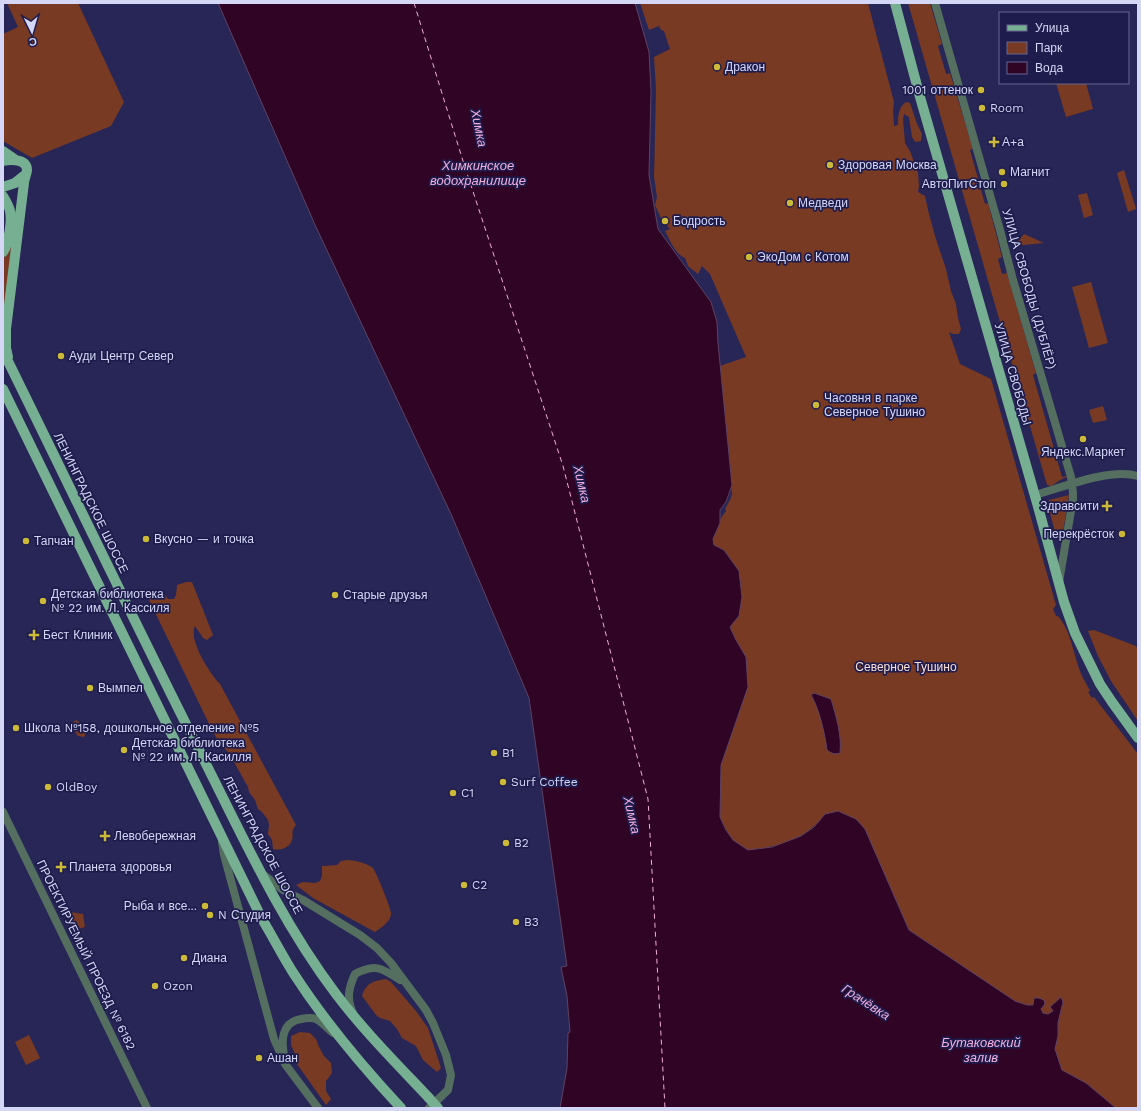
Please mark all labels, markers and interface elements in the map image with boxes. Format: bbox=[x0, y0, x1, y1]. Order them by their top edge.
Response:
north arrow bbox=[12, 12, 52, 52]
legend bbox=[999, 12, 1129, 84]
text: Улица bbox=[1035, 21, 1069, 35]
text: С bbox=[28, 35, 37, 48]
text: Парк bbox=[1035, 41, 1063, 55]
place label: Дракон bbox=[725, 60, 765, 74]
text: Вода bbox=[1035, 61, 1063, 75]
marker: Дракон bbox=[712, 62, 722, 72]
place label: 1001 оттенок bbox=[902, 83, 974, 97]
marker: 1001 оттенок bbox=[976, 85, 986, 95]
place label: Room bbox=[990, 101, 1024, 115]
marker: Room bbox=[977, 103, 987, 113]
water label: Химка bbox=[467, 107, 490, 148]
place label: А+а bbox=[1002, 135, 1024, 149]
marker: А+а bbox=[989, 137, 999, 147]
water label: Химкинское водохранилище bbox=[430, 158, 526, 188]
place label: Здоровая Москва bbox=[838, 158, 937, 172]
marker: Здоровая Москва bbox=[825, 160, 835, 170]
place label: Магнит bbox=[1010, 165, 1051, 179]
marker: Магнит bbox=[997, 167, 1007, 177]
place label: АвтоПитСтоп bbox=[922, 177, 996, 191]
marker: АвтоПитСтоп bbox=[999, 179, 1009, 189]
place label: Медведи bbox=[798, 196, 848, 210]
marker: Медведи bbox=[785, 198, 795, 208]
street label: УЛИЦА СВОБОДЫ (ДУБЛЁР) bbox=[999, 207, 1059, 371]
place label: Бодрость bbox=[673, 214, 725, 228]
marker: Бодрость bbox=[660, 216, 670, 226]
place label: ЭкоДом с Котом bbox=[757, 250, 849, 264]
marker: ЭкоДом с Котом bbox=[744, 252, 754, 262]
street label: УЛИЦА СВОБОДЫ bbox=[992, 321, 1034, 427]
place label: Ауди Центр Север bbox=[69, 349, 174, 363]
marker: Ауди Центр Север bbox=[56, 351, 66, 361]
place label: Часовня в парке Северное Тушино bbox=[824, 391, 926, 419]
marker: Часовня в парке Северное Тушино bbox=[811, 400, 821, 410]
street label: ЛЕНИНГРАДСКОЕ ШОССЕ bbox=[51, 430, 131, 576]
marker: Яндекс.Маркет bbox=[1078, 434, 1088, 444]
place label: Яндекс.Маркет bbox=[1041, 445, 1126, 459]
water label: Химка bbox=[570, 463, 594, 504]
place label: Здравсити bbox=[1040, 499, 1099, 513]
marker: Здравсити bbox=[1102, 501, 1112, 511]
place label: Перекрёсток bbox=[1043, 527, 1115, 541]
marker: Перекрёсток bbox=[1117, 529, 1127, 539]
place label: Вкусно — и точка bbox=[154, 532, 254, 546]
place label: Тапчан bbox=[34, 534, 74, 548]
marker: Вкусно — и точка bbox=[141, 534, 151, 544]
marker: Тапчан bbox=[21, 536, 31, 546]
place label: Детская библиотека № 22 им. Л. Кассиля bbox=[51, 587, 170, 615]
place label: Старые друзья bbox=[343, 588, 428, 602]
marker: Старые друзья bbox=[330, 590, 340, 600]
marker: Детская библиотека № 22 им. Л. Кассиля bbox=[38, 596, 48, 606]
place label: Бест Клиник bbox=[43, 628, 113, 642]
marker: Бест Клиник bbox=[28, 629, 40, 641]
park label: Северное Тушино bbox=[855, 660, 957, 674]
place label: Вымпел bbox=[98, 681, 143, 695]
marker: Вымпел bbox=[85, 683, 95, 693]
place label: Школа №158, дошкольное отделение №5 bbox=[24, 721, 259, 735]
marker: Школа №158, дошкольное отделение №5 bbox=[11, 723, 21, 733]
place label: Детская библиотека № 22 им. Л. Касилля bbox=[132, 736, 252, 764]
marker: Детская библиотека № 22 им. Л. Касилля bbox=[119, 745, 129, 755]
place label: B1 bbox=[502, 746, 515, 760]
marker: B1 bbox=[489, 748, 499, 758]
street label: ЛЕНИНГРАДСКОЕ ШОССЕ bbox=[221, 773, 305, 917]
place label: Surf Coffee bbox=[511, 775, 578, 789]
marker: Surf Coffee bbox=[498, 777, 508, 787]
place label: OldBoy bbox=[56, 780, 98, 794]
marker: OldBoy bbox=[43, 782, 53, 792]
place label: C1 bbox=[461, 786, 474, 800]
marker: C1 bbox=[448, 788, 458, 798]
water label: Химка bbox=[620, 794, 644, 835]
place label: Левобережная bbox=[114, 829, 196, 843]
marker: Левобережная bbox=[99, 830, 111, 842]
place label: B2 bbox=[514, 836, 529, 850]
marker: B2 bbox=[501, 838, 511, 848]
street label: ПРОЕКТИРУЕМЫЙ ПРОЕЗД № 6182 bbox=[34, 857, 139, 1052]
place label: Планета здоровья bbox=[69, 860, 172, 874]
marker: Планета здоровья bbox=[56, 862, 66, 872]
place label: C2 bbox=[472, 878, 487, 892]
marker: C2 bbox=[459, 880, 469, 890]
place label: Рыба и все... bbox=[124, 899, 197, 913]
marker: Рыба и все... bbox=[200, 901, 210, 911]
place label: N Студия bbox=[218, 908, 271, 922]
marker: N Студия bbox=[205, 910, 215, 920]
place label: B3 bbox=[524, 915, 539, 929]
marker: B3 bbox=[511, 917, 521, 927]
place label: Диана bbox=[192, 951, 227, 965]
marker: Диана bbox=[179, 953, 189, 963]
place label: Ozon bbox=[163, 979, 193, 993]
marker: Ozon bbox=[150, 981, 160, 991]
water label: Грачёвка bbox=[839, 981, 893, 1023]
water label: Бутаковский залив bbox=[941, 1035, 1021, 1065]
place label: Ашан bbox=[267, 1051, 298, 1065]
marker: Ашан bbox=[254, 1053, 264, 1063]

